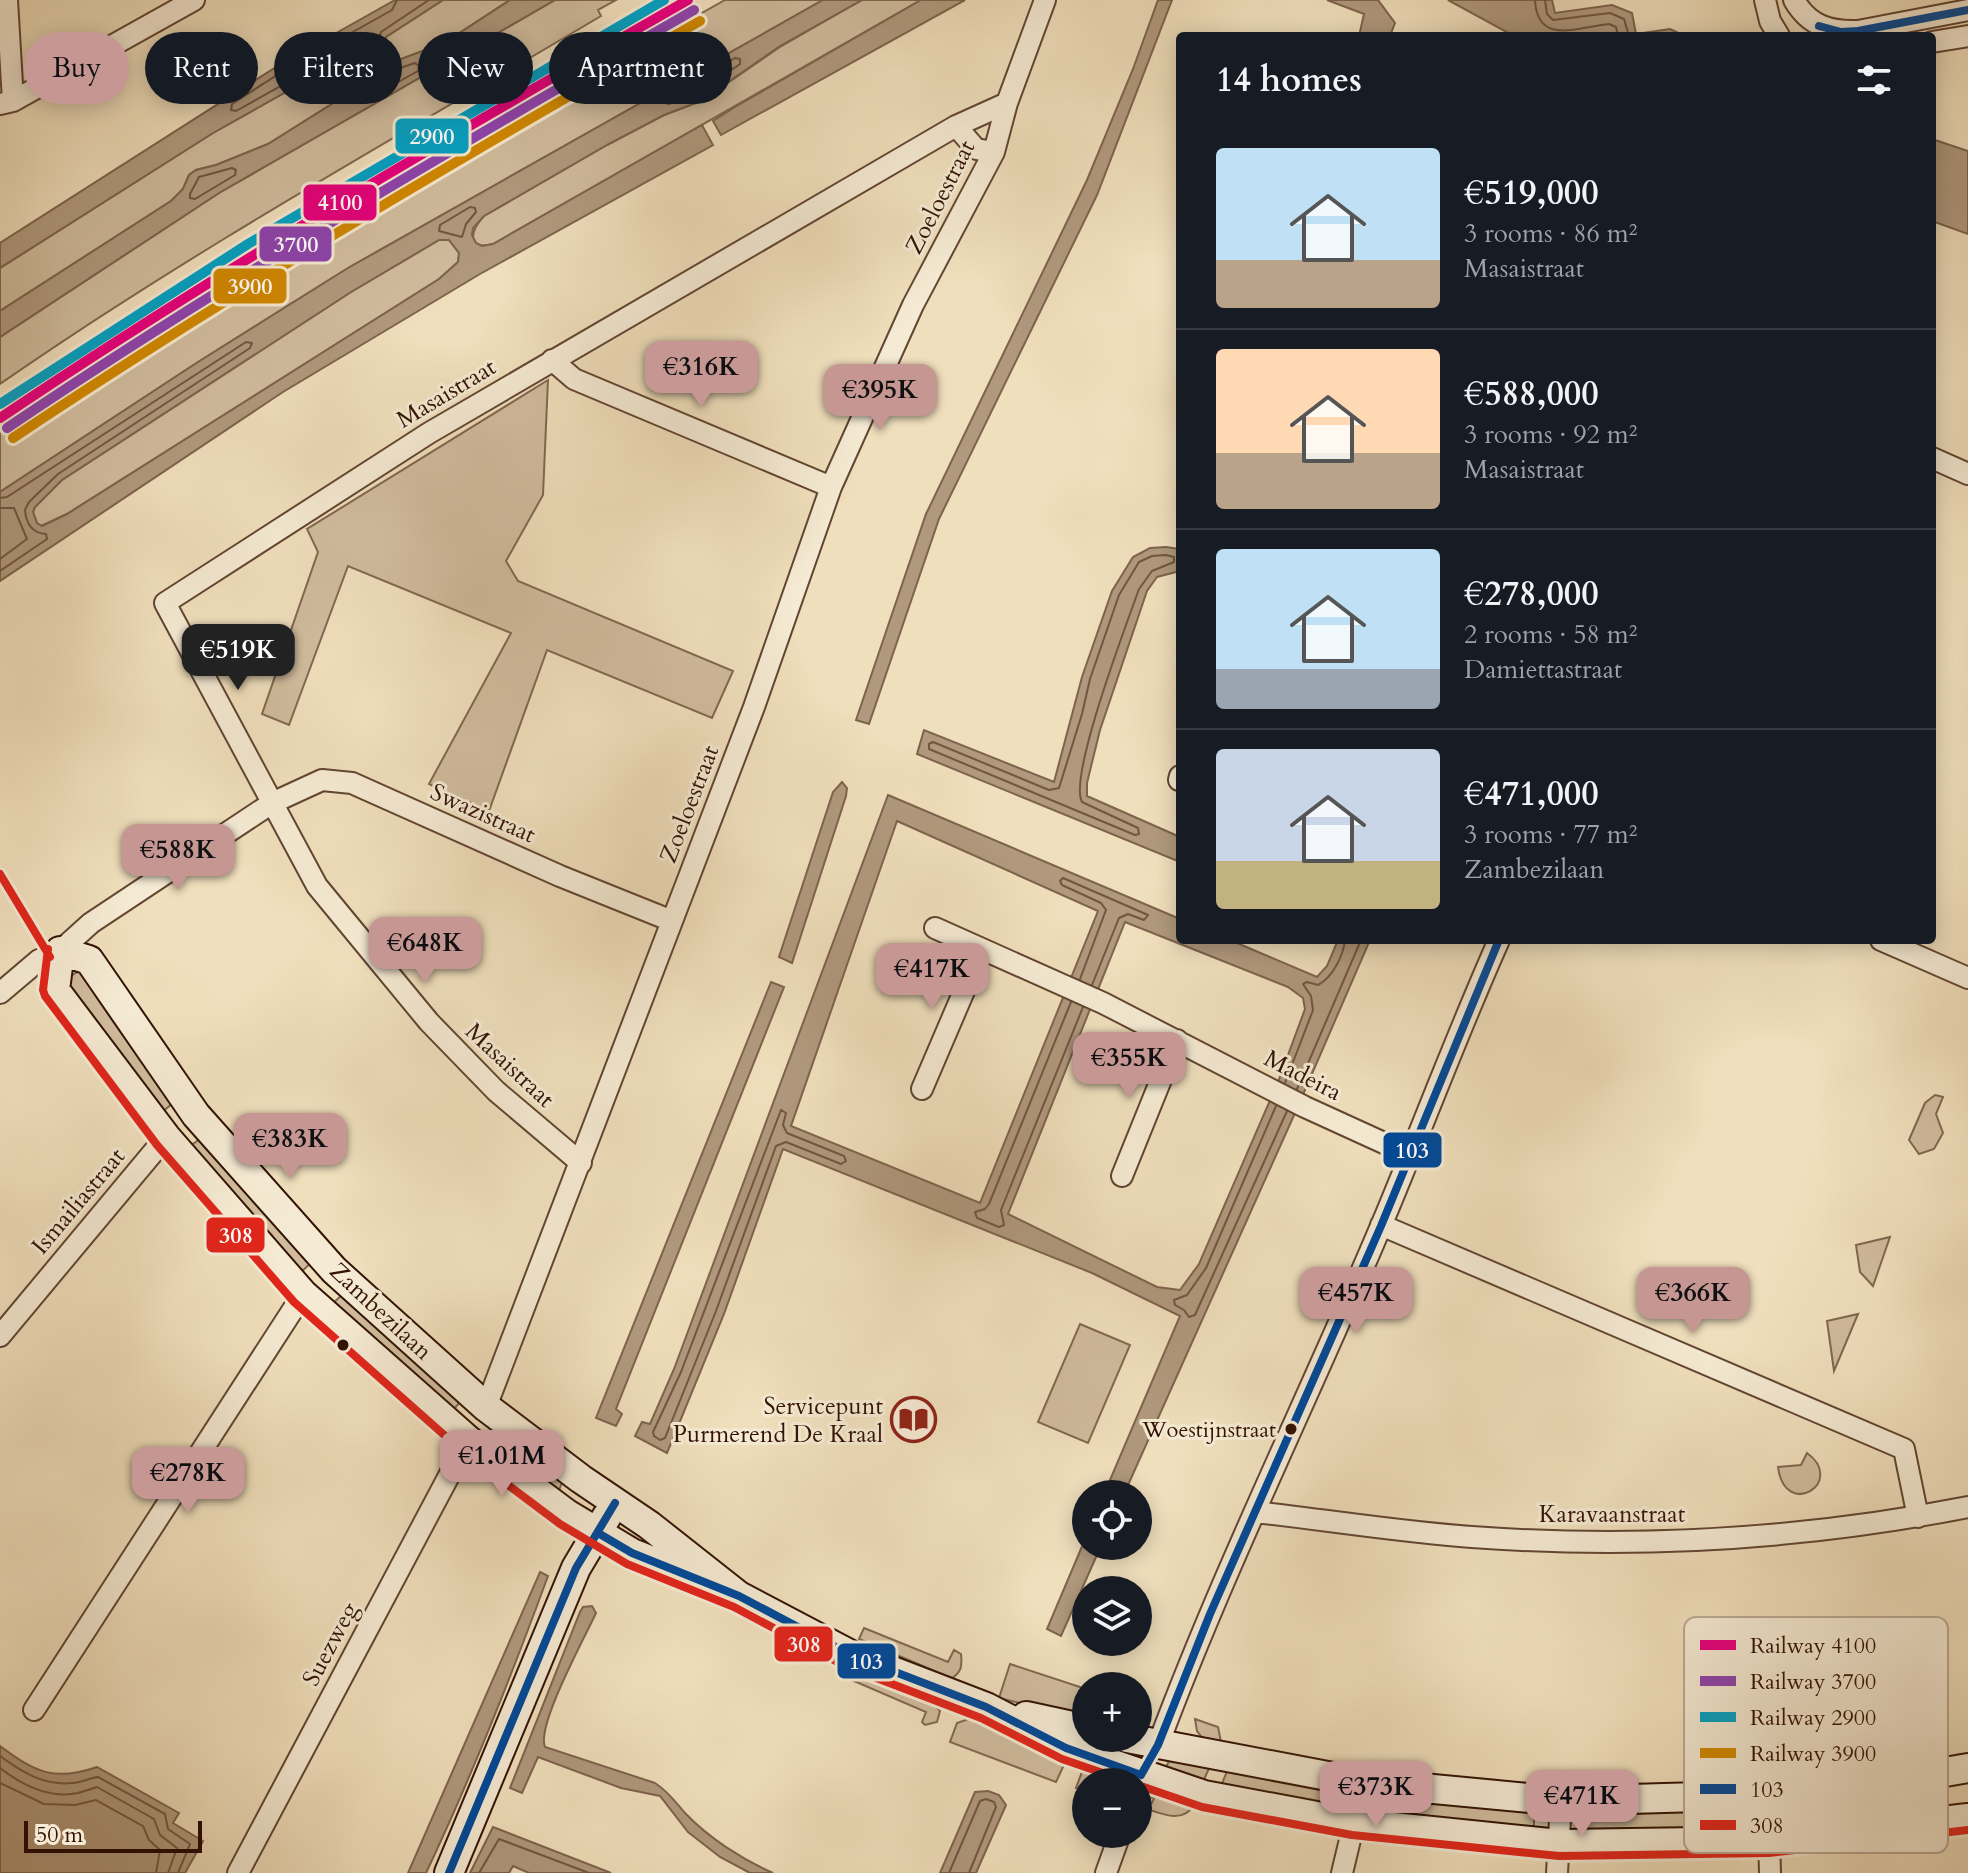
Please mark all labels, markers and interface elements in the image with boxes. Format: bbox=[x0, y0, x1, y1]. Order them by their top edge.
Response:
chip: Buy bbox=[24, 32, 129, 104]
chip: Rent bbox=[145, 32, 258, 104]
chip: Filters bbox=[274, 32, 402, 104]
chip: New bbox=[418, 32, 533, 104]
chip: Apartment bbox=[549, 32, 732, 104]
text: 14 homes bbox=[1216, 57, 1362, 103]
icon: filters bbox=[1852, 58, 1896, 102]
line badge: 2900 bbox=[394, 117, 470, 155]
text: 2900 bbox=[409, 122, 455, 152]
street label: Zoeloestraat bbox=[898, 134, 983, 260]
text: €519,000 bbox=[1464, 170, 1599, 216]
icon: home bbox=[1280, 180, 1376, 276]
line badge: 4100 bbox=[302, 183, 378, 222]
text: 4100 bbox=[317, 188, 363, 218]
text: 3 rooms · 86 m² bbox=[1464, 216, 1637, 251]
line badge: 3700 bbox=[258, 225, 333, 263]
text: 3700 bbox=[273, 230, 319, 260]
text: Masaistraat bbox=[1464, 251, 1584, 286]
line badge: 3900 bbox=[212, 267, 288, 305]
text: 3900 bbox=[227, 272, 273, 302]
pin: €316K bbox=[645, 341, 757, 409]
text: €316K bbox=[663, 349, 739, 384]
street label: Masaistraat bbox=[390, 351, 503, 436]
pin: €395K bbox=[824, 364, 936, 432]
text: €588,000 bbox=[1464, 371, 1599, 417]
text: €395K bbox=[842, 372, 918, 407]
icon: home bbox=[1280, 381, 1376, 477]
text: 3 rooms · 92 m² bbox=[1464, 417, 1637, 452]
text: Masaistraat bbox=[1464, 452, 1584, 487]
text: €278,000 bbox=[1464, 571, 1599, 617]
icon: home bbox=[1280, 581, 1376, 677]
text: 2 rooms · 58 m² bbox=[1464, 617, 1637, 652]
pin: €519K bbox=[182, 624, 294, 692]
text: €519K bbox=[200, 632, 276, 667]
text: Damiettastraat bbox=[1464, 652, 1622, 687]
street label: Zoeloestraat bbox=[652, 740, 727, 868]
text: €471,000 bbox=[1464, 771, 1599, 817]
street label: Swazistraat bbox=[425, 776, 541, 851]
icon: home bbox=[1280, 781, 1376, 877]
text: 3 rooms · 77 m² bbox=[1464, 817, 1637, 852]
pin: €588K bbox=[122, 824, 234, 892]
text: €588K bbox=[140, 832, 216, 867]
text: Zambezilaan bbox=[1464, 852, 1604, 887]
pin: €648K bbox=[369, 917, 481, 985]
text: €648K bbox=[387, 925, 463, 960]
pin: €417K bbox=[876, 943, 988, 1011]
text: €417K bbox=[894, 951, 970, 986]
street label: Masaistraat bbox=[458, 1016, 562, 1116]
pin: €355K bbox=[1073, 1032, 1185, 1100]
text: €355K bbox=[1091, 1040, 1167, 1075]
street label: Madeira bbox=[1259, 1042, 1348, 1109]
pin: €383K bbox=[234, 1113, 346, 1181]
text: €383K bbox=[252, 1121, 328, 1156]
line badge: 103 bbox=[1382, 1131, 1443, 1169]
text: 103 bbox=[1395, 1136, 1429, 1166]
street label: Ismailiastraat bbox=[24, 1141, 133, 1262]
line badge: 308 bbox=[205, 1216, 266, 1254]
text: 308 bbox=[219, 1221, 253, 1251]
street label: Zambezilaan bbox=[322, 1255, 440, 1368]
pin: €457K bbox=[1300, 1267, 1412, 1335]
pin: €366K bbox=[1637, 1267, 1749, 1335]
text: €457K bbox=[1318, 1275, 1394, 1310]
text: €366K bbox=[1655, 1275, 1731, 1310]
unlabelled marker bbox=[335, 1337, 351, 1353]
place label: Servicepunt Purmerend De Kraal bbox=[673, 1390, 883, 1451]
library icon: Servicepunt Purmerend De Kraal bbox=[890, 1396, 938, 1444]
place label: Woestijnstraat bbox=[1141, 1415, 1276, 1445]
marker: Woestijnstraat bbox=[1283, 1421, 1299, 1437]
pin: €1.01M bbox=[437, 1430, 567, 1498]
text: €1.01M bbox=[458, 1438, 546, 1473]
pin: €278K bbox=[132, 1447, 244, 1515]
text: €278K bbox=[150, 1455, 226, 1490]
map controls bbox=[1072, 1480, 1152, 1848]
button: locate bbox=[1072, 1480, 1152, 1560]
street label: Karavaanstraat bbox=[1539, 1498, 1686, 1531]
button: layers bbox=[1072, 1576, 1152, 1656]
street label: Suezweg bbox=[295, 1596, 366, 1692]
legend bbox=[1684, 1617, 1948, 1853]
line badge: 308 bbox=[773, 1625, 834, 1663]
text: 308 bbox=[787, 1630, 821, 1660]
text: Railway 4100 bbox=[1750, 1631, 1876, 1661]
line badge: 103 bbox=[836, 1642, 897, 1680]
text: 103 bbox=[849, 1647, 883, 1677]
text: Railway 3700 bbox=[1750, 1667, 1876, 1697]
button: + bbox=[1072, 1672, 1152, 1752]
text: Railway 2900 bbox=[1750, 1703, 1876, 1733]
text: Railway 3900 bbox=[1750, 1739, 1876, 1769]
pin: €373K bbox=[1320, 1761, 1432, 1829]
button: − bbox=[1072, 1768, 1152, 1848]
text: €373K bbox=[1338, 1769, 1414, 1804]
pin: €471K bbox=[1526, 1770, 1638, 1838]
text: 103 bbox=[1750, 1775, 1784, 1805]
text: €471K bbox=[1544, 1778, 1620, 1813]
text: 308 bbox=[1750, 1811, 1784, 1841]
scale bar bbox=[24, 1817, 202, 1853]
text: 50 m bbox=[36, 1820, 83, 1850]

